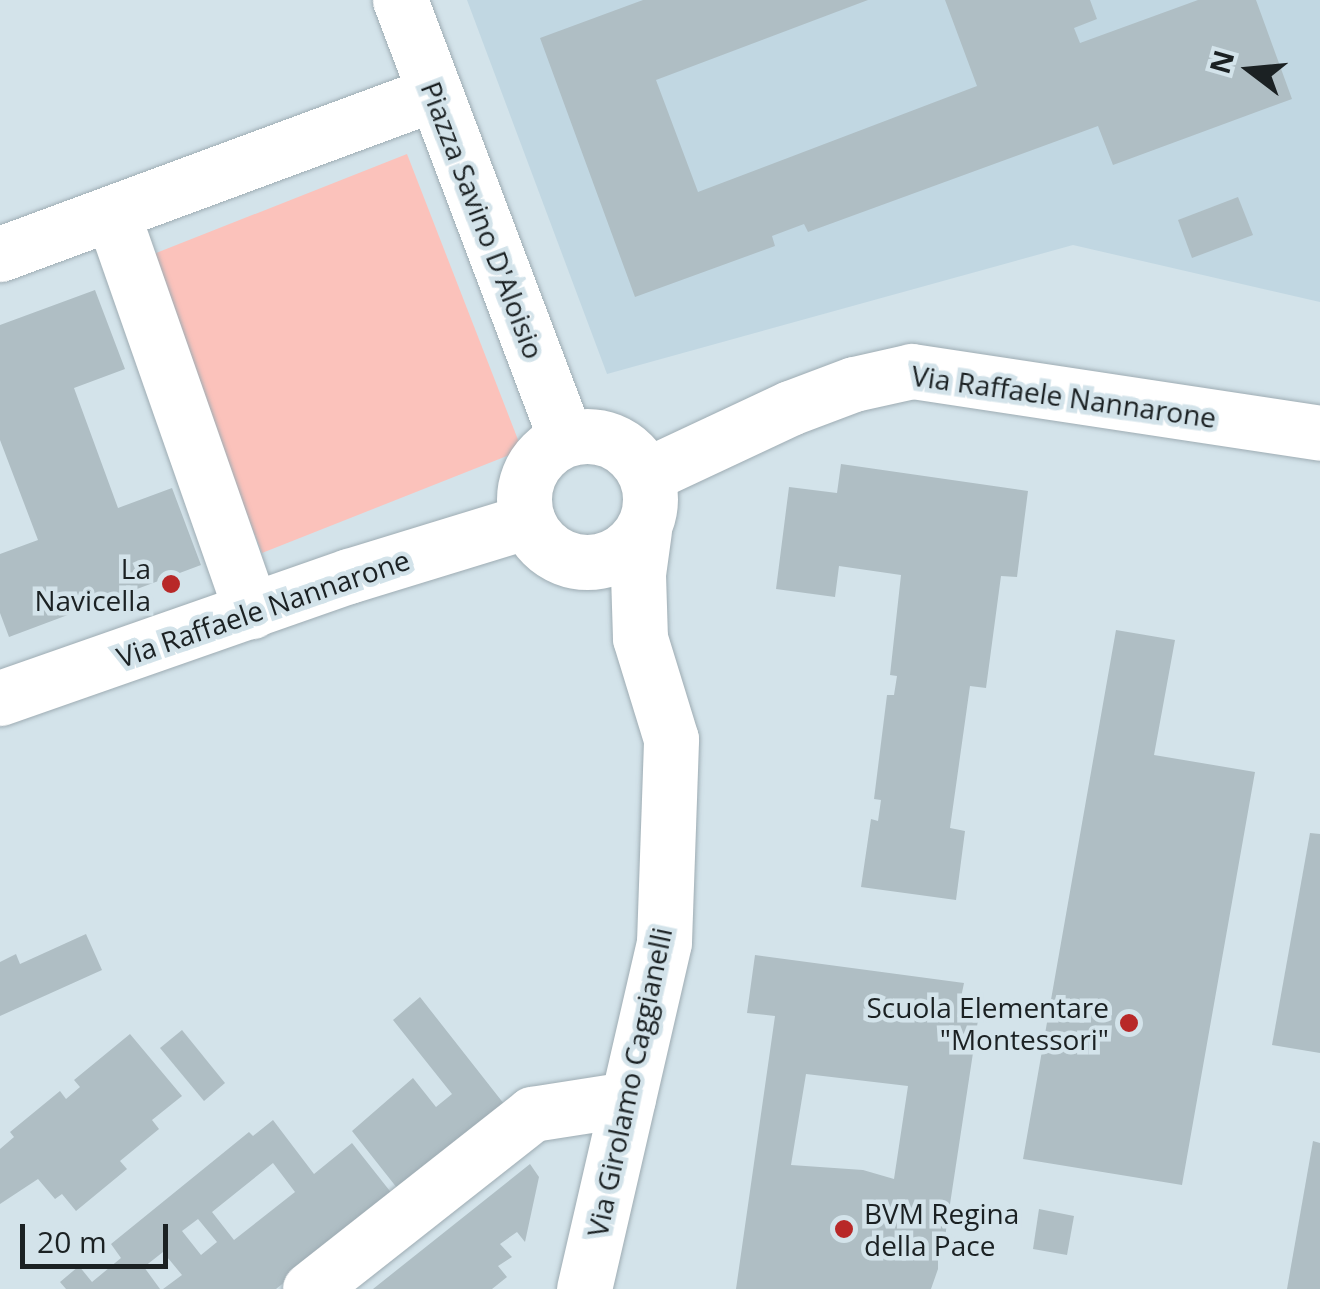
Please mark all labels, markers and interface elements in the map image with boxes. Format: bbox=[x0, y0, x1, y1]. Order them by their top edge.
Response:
north arrow bbox=[1200, 20, 1300, 120]
text: N bbox=[1200, 46, 1243, 78]
street label: Piazza Savino D'Aloisio bbox=[415, 77, 551, 363]
street label: Via Raffaele Nannarone bbox=[909, 358, 1219, 434]
street label: Via Raffaele Nannarone bbox=[112, 542, 414, 674]
place label: La Navicella bbox=[34, 551, 151, 617]
marker: La Navicella bbox=[160, 573, 182, 595]
street label: Via Girolamo Caggianelli bbox=[580, 924, 678, 1240]
place label: Scuola Elementare "Montessori" bbox=[866, 990, 1109, 1056]
marker: Scuola Elementare "Montessori" bbox=[1118, 1012, 1140, 1034]
place label: BVM Regina della Pace bbox=[864, 1196, 1019, 1262]
scale bar bbox=[25, 1204, 172, 1266]
marker: BVM Regina della Pace bbox=[833, 1218, 855, 1240]
text: 20 m bbox=[37, 1221, 107, 1262]

